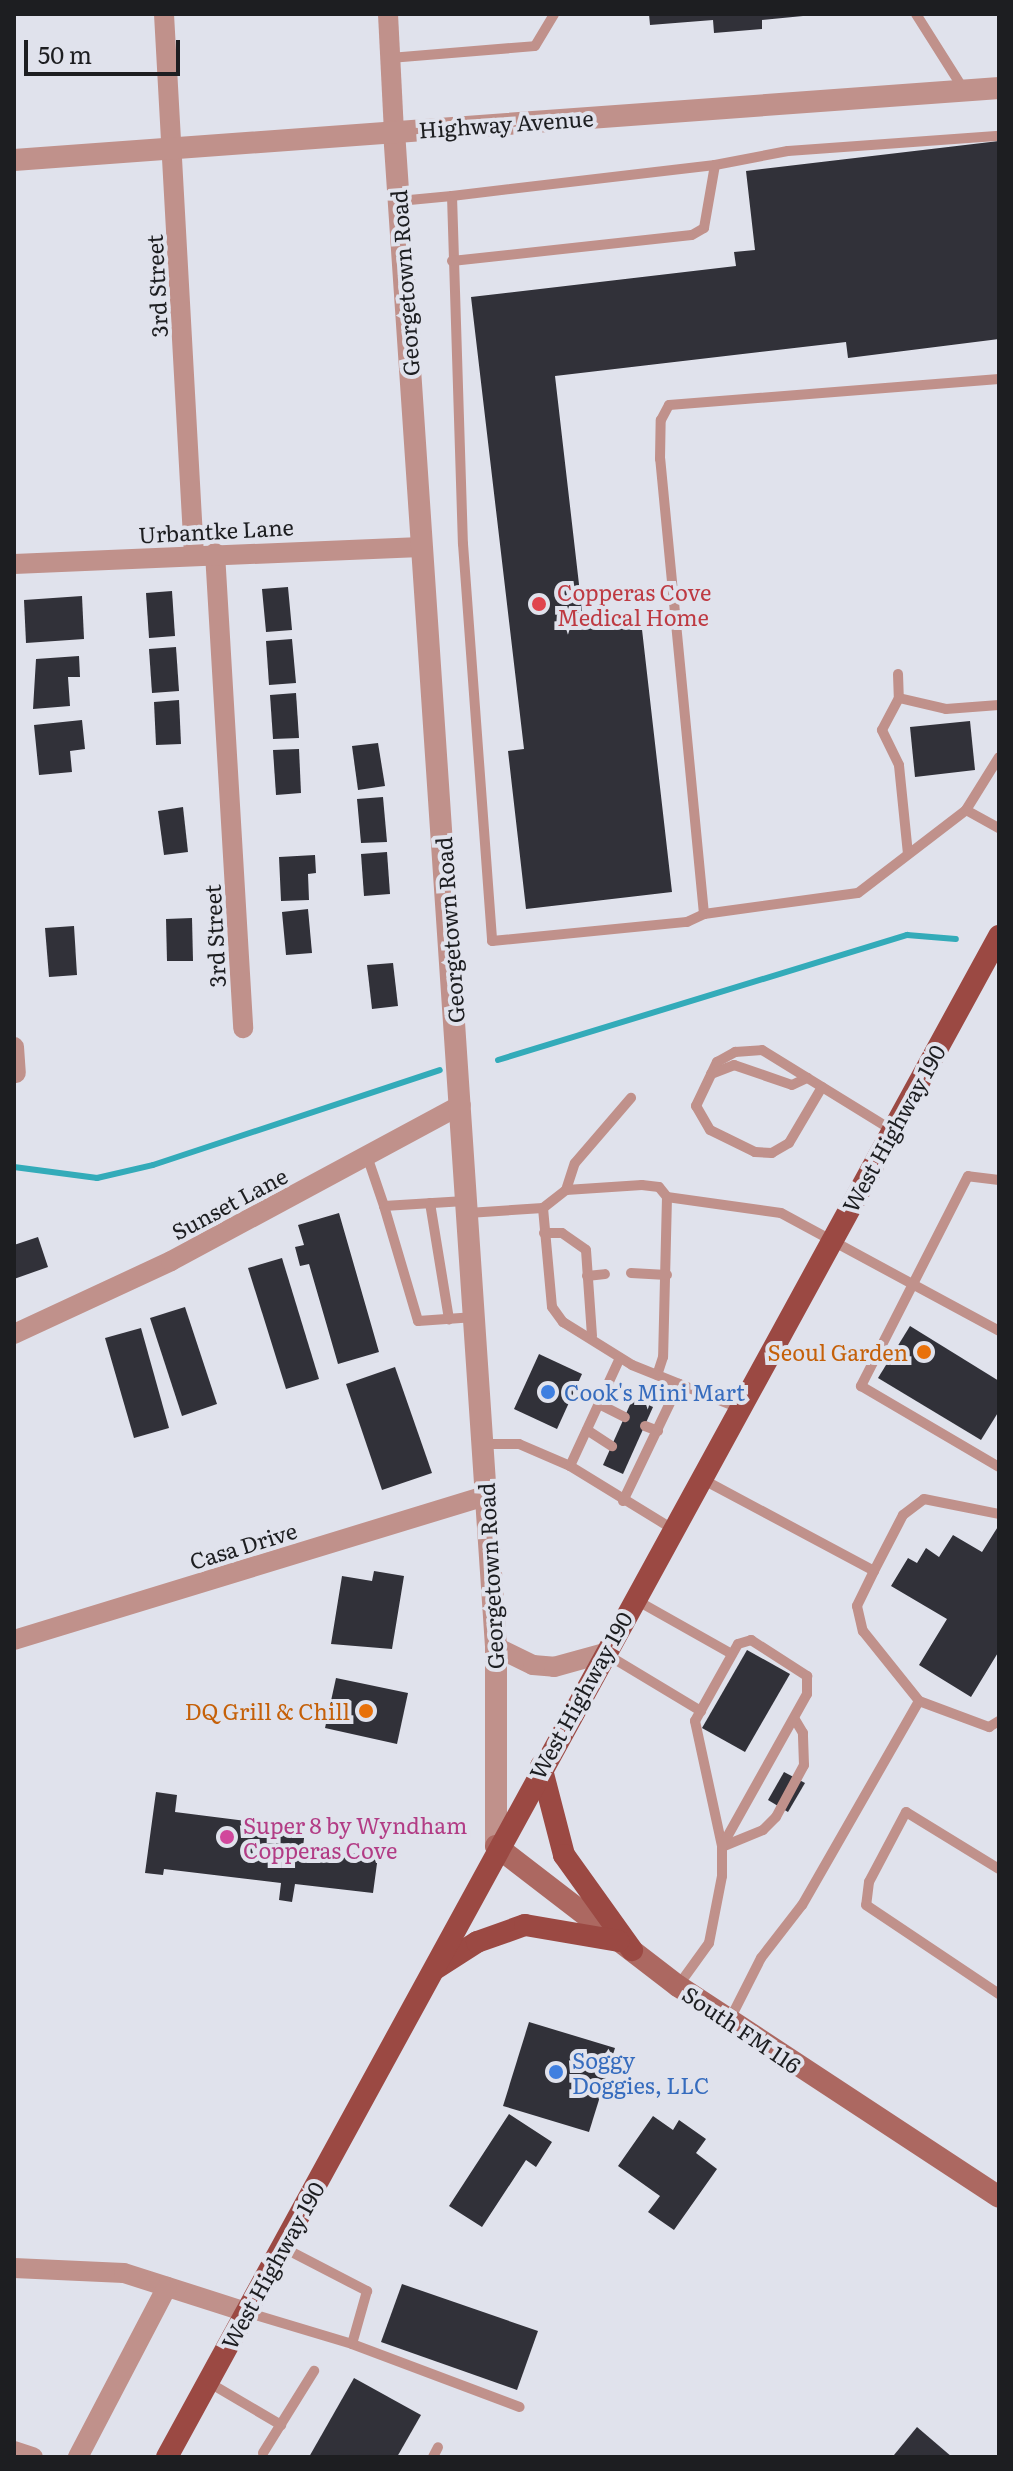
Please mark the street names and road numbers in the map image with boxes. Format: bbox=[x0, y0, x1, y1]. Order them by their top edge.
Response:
street label: Highway Avenue bbox=[418, 104, 594, 142]
street label: Georgetown Road bbox=[384, 189, 424, 377]
street label: 3rd Street bbox=[140, 234, 172, 338]
street label: Urbantke Lane bbox=[138, 513, 294, 547]
street label: Georgetown Road bbox=[429, 836, 469, 1024]
street label: 3rd Street bbox=[198, 884, 230, 988]
street label: West Highway 190 bbox=[836, 1040, 950, 1216]
street label: Sunset Lane bbox=[167, 1162, 291, 1244]
street label: Georgetown Road bbox=[472, 1482, 508, 1670]
street label: Casa Drive bbox=[186, 1516, 300, 1574]
street label: West Highway 190 bbox=[523, 1607, 637, 1783]
street label: South FM 116 bbox=[678, 1980, 806, 2078]
street label: West Highway 190 bbox=[215, 2177, 329, 2353]

